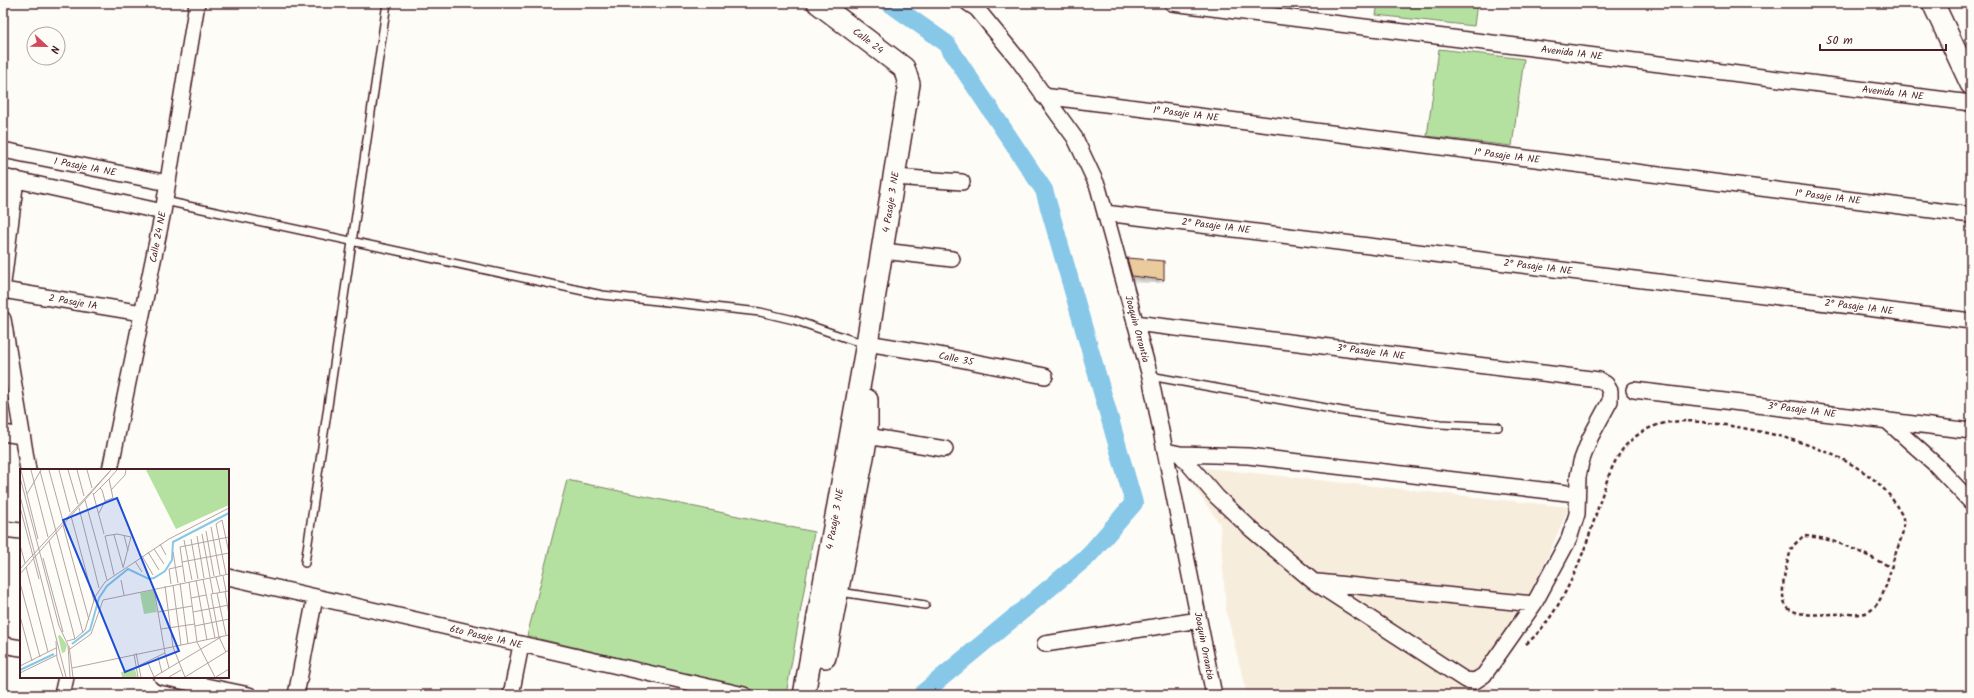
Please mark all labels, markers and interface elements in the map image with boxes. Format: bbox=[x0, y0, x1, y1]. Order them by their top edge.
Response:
street label: Calle 24 bbox=[849, 24, 887, 58]
north arrow bbox=[26, 26, 66, 66]
scale bar bbox=[1820, 26, 1946, 52]
text: 50 m bbox=[1826, 31, 1853, 50]
street label: Avenida 1A NE bbox=[1540, 41, 1605, 65]
text: N bbox=[45, 43, 64, 56]
street label: Avenida 1A NE bbox=[1861, 81, 1926, 105]
street label: 1° Pasaje 1A NE bbox=[1152, 102, 1221, 126]
street label: 1° Pasaje 1A NE bbox=[1473, 144, 1542, 168]
street label: 1 Pasaje 1A NE bbox=[52, 153, 119, 181]
street label: 4 Pasaje 3 NE bbox=[878, 169, 904, 234]
street label: 1° Pasaje 1A NE bbox=[1794, 185, 1863, 209]
street label: Calle 24 NE bbox=[145, 209, 171, 264]
street label: 2° Pasaje 1A NE bbox=[1181, 214, 1252, 238]
street label: 2° Pasaje 1A NE bbox=[1503, 255, 1574, 279]
street label: 2 Pasaje 1A bbox=[47, 290, 99, 314]
street label: Joaquin Orrantia bbox=[1120, 294, 1154, 365]
street label: 2° Pasaje 1A NE bbox=[1824, 295, 1895, 319]
street label: 3° Pasaje 1A NE bbox=[1336, 340, 1407, 364]
street label: Calle 35 bbox=[937, 348, 975, 370]
street label: 3° Pasaje 1A NE bbox=[1767, 398, 1838, 422]
inset map bbox=[20, 469, 229, 678]
street label: 4 Pasaje 3 NE bbox=[822, 486, 848, 551]
street label: Joaquin Orrantia bbox=[1190, 611, 1218, 682]
street label: 6to Pasaje 1A NE bbox=[448, 621, 525, 653]

